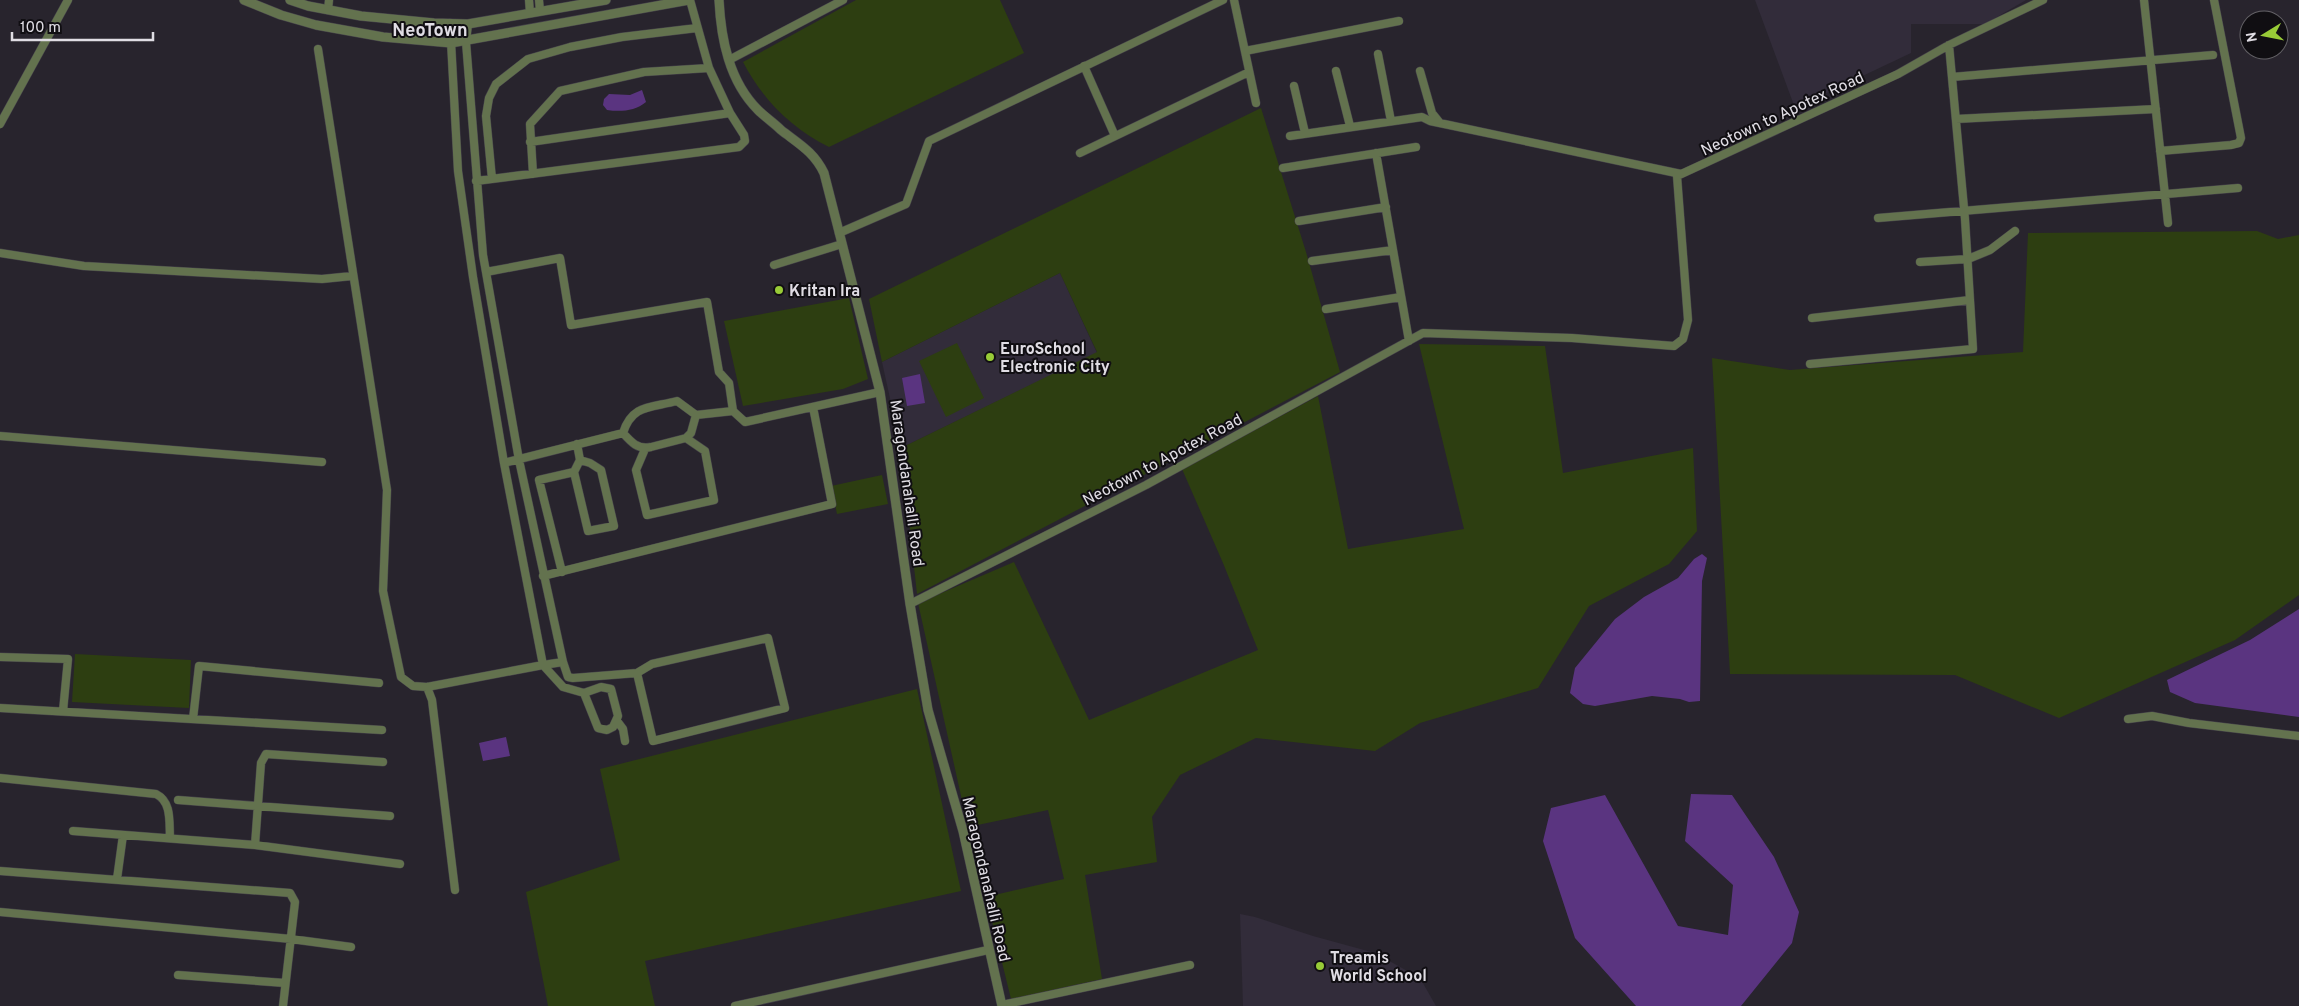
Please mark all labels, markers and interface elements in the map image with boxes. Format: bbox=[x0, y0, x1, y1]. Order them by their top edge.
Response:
scale bar bbox=[12, 10, 154, 42]
north arrow bbox=[2239, 10, 2289, 60]
text: 100 m bbox=[20, 19, 61, 38]
district label: NeoTown bbox=[392, 20, 468, 43]
text: N bbox=[2243, 31, 2262, 43]
street label: Neotown to Apotex Road bbox=[1698, 68, 1868, 161]
place label: Kritan Ira bbox=[789, 282, 860, 302]
marker: Kritan Ira bbox=[773, 284, 785, 296]
place label: EuroSchool Electronic City bbox=[1000, 340, 1110, 378]
marker: EuroSchool Electronic City bbox=[984, 351, 996, 363]
street label: Maragondanahalli Road bbox=[884, 398, 928, 568]
street label: Neotown to Apotex Road bbox=[1080, 410, 1246, 511]
street label: Maragondanahalli Road bbox=[956, 795, 1014, 964]
place label: Treamis World School bbox=[1330, 949, 1427, 987]
marker: Treamis World School bbox=[1314, 960, 1326, 972]

